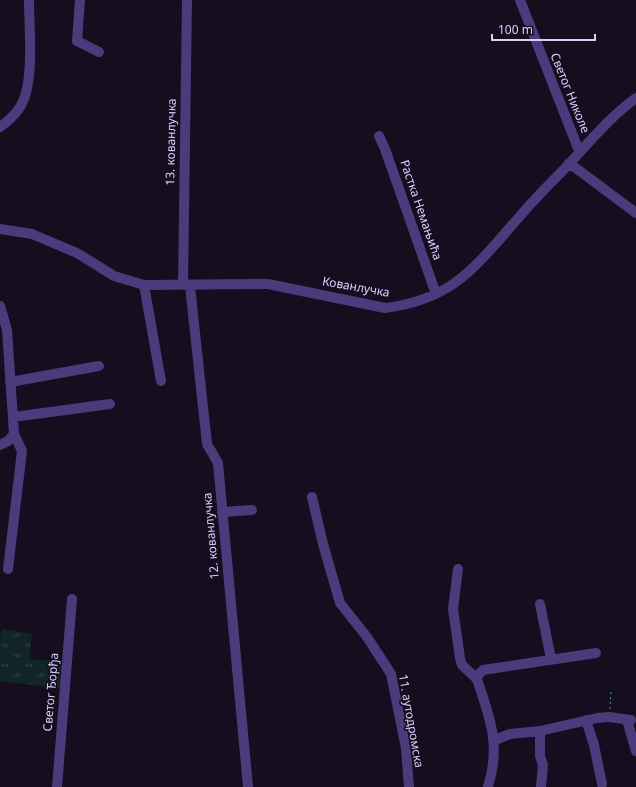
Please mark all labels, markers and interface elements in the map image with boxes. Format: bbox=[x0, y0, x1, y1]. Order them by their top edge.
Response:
scale bar bbox=[492, 16, 595, 42]
text: 100 m bbox=[498, 21, 533, 38]
street label: Светог Николе bbox=[547, 50, 594, 136]
street label: 13. кованлучка bbox=[161, 98, 180, 186]
street label: Растка Немањића bbox=[396, 158, 447, 262]
street label: Кованлучка bbox=[321, 272, 391, 301]
street label: 12. кованлучка bbox=[198, 492, 223, 580]
street label: Светог Ђорђа bbox=[39, 652, 62, 732]
street label: 11. аутодромска bbox=[395, 673, 428, 769]

